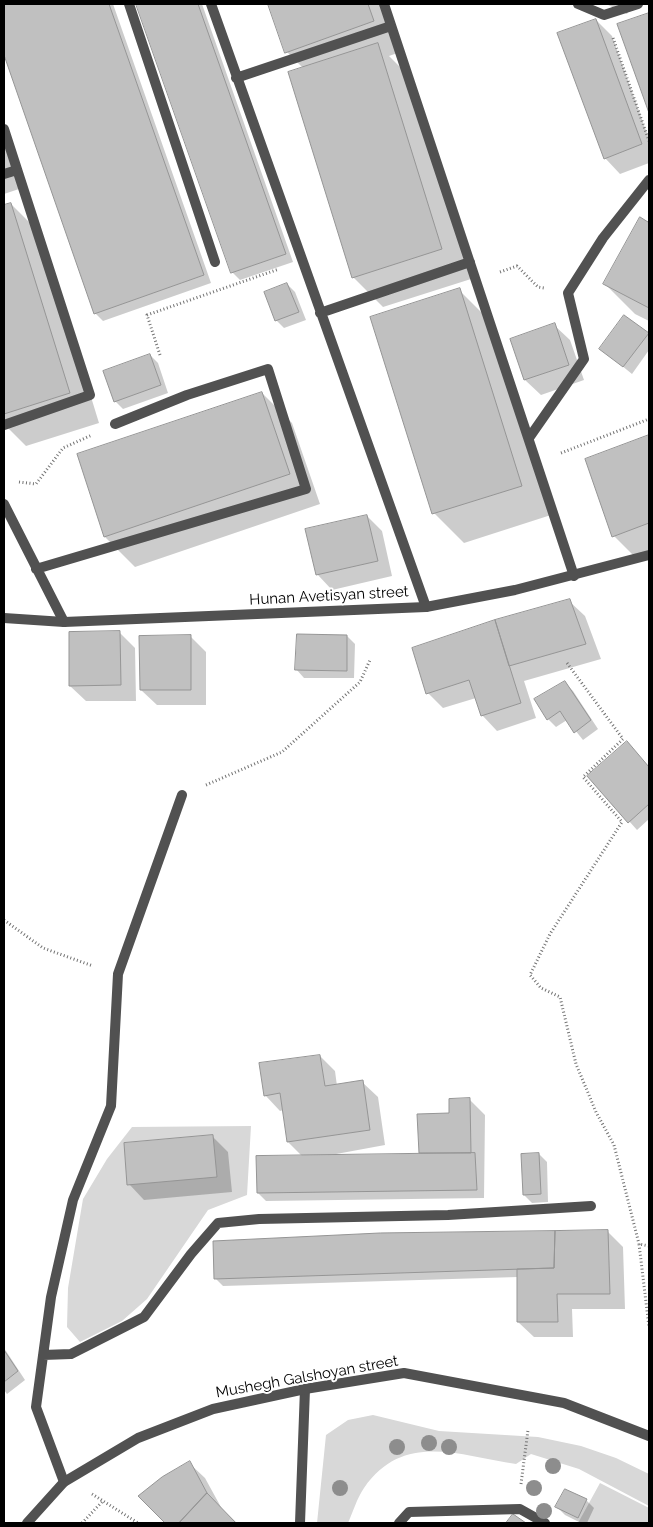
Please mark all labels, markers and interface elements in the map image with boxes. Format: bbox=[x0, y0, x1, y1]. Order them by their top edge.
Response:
street label: Hunan Avetisyan street bbox=[249, 583, 409, 609]
street label: Mushegh Galshoyan street bbox=[214, 1352, 400, 1402]

